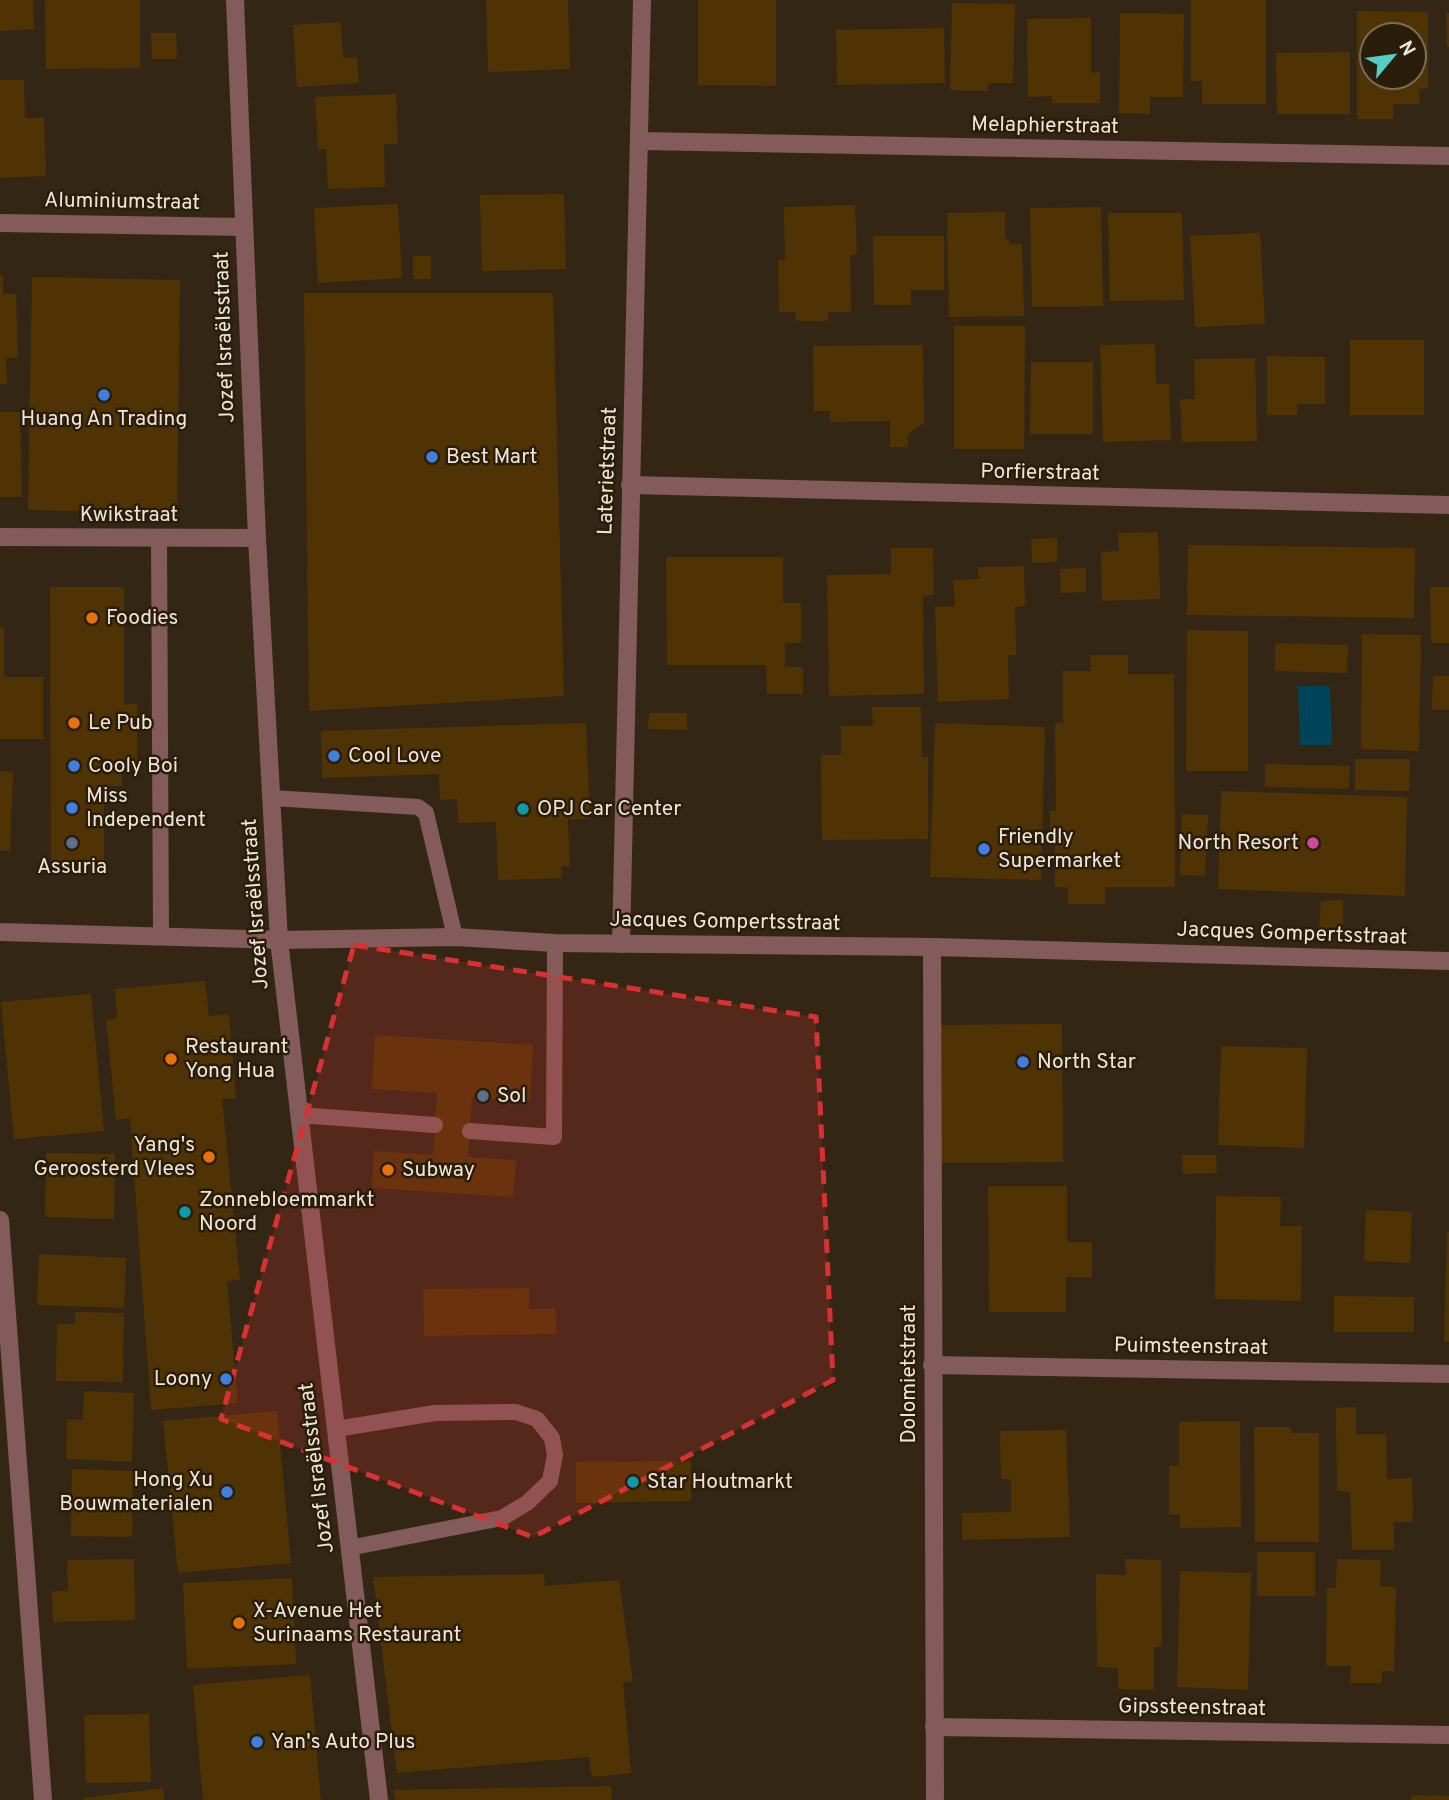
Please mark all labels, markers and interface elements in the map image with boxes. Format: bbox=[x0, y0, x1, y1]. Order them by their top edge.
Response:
north arrow bbox=[1358, 21, 1428, 91]
text: N bbox=[1392, 37, 1420, 61]
street label: Melaphierstraat bbox=[971, 111, 1119, 141]
street label: Aluminiumstraat bbox=[44, 187, 200, 217]
street label: Jozef Israëlsstraat bbox=[209, 251, 241, 423]
marker: Huang An Trading bbox=[96, 387, 112, 403]
place label: Huang An Trading bbox=[21, 406, 187, 433]
street label: Laterietstraat bbox=[592, 406, 624, 536]
place label: Best Mart bbox=[446, 444, 538, 471]
marker: Best Mart bbox=[424, 449, 440, 465]
street label: Porfierstraat bbox=[980, 458, 1100, 488]
street label: Kwikstraat bbox=[80, 502, 178, 529]
place label: Foodies bbox=[106, 605, 178, 632]
marker: Foodies bbox=[84, 610, 100, 626]
place label: Le Pub bbox=[88, 710, 153, 737]
marker: Le Pub bbox=[66, 715, 82, 731]
place label: Cool Love bbox=[348, 743, 441, 770]
marker: Cool Love bbox=[326, 748, 342, 764]
place label: Cooly Boi bbox=[88, 753, 178, 780]
marker: Cooly Boi bbox=[66, 758, 82, 774]
place label: Miss Independent bbox=[86, 783, 206, 834]
place label: OPJ Car Center bbox=[537, 796, 681, 823]
marker: Miss Independent bbox=[64, 800, 80, 816]
marker: OPJ Car Center bbox=[515, 801, 531, 817]
street label: Jozef Israëlsstraat bbox=[237, 817, 275, 991]
place label: Friendly Supermarket bbox=[998, 824, 1121, 875]
place label: North Resort bbox=[1178, 830, 1299, 857]
marker: Assuria bbox=[64, 835, 80, 851]
marker: North Resort bbox=[1305, 835, 1321, 851]
marker: Friendly Supermarket bbox=[976, 841, 992, 857]
place label: Assuria bbox=[37, 854, 107, 881]
street label: Jacques Gompertsstraat bbox=[609, 906, 841, 938]
street label: Jacques Gompertsstraat bbox=[1176, 916, 1408, 952]
place label: Restaurant Yong Hua bbox=[185, 1034, 288, 1085]
place label: North Star bbox=[1037, 1049, 1136, 1076]
marker: Restaurant Yong Hua bbox=[163, 1051, 179, 1067]
marker: North Star bbox=[1015, 1054, 1031, 1070]
place label: Sol bbox=[497, 1083, 526, 1110]
marker: Sol bbox=[475, 1088, 491, 1104]
place label: Yang's Geroosterd Vlees bbox=[34, 1132, 195, 1183]
marker: Yang's Geroosterd Vlees bbox=[201, 1149, 217, 1165]
place label: Subway bbox=[402, 1157, 475, 1184]
marker: Subway bbox=[380, 1162, 396, 1178]
place label: Zonnebloemmarkt Noord bbox=[199, 1187, 374, 1238]
marker: Zonnebloemmarkt Noord bbox=[177, 1204, 193, 1220]
street label: Dolomietstraat bbox=[896, 1304, 923, 1444]
street label: Puimsteenstraat bbox=[1114, 1332, 1268, 1362]
place label: Loony bbox=[154, 1366, 212, 1393]
marker: Loony bbox=[218, 1371, 234, 1387]
street label: Jozef Israëlsstraat bbox=[293, 1381, 341, 1555]
place label: Hong Xu Bouwmaterialen bbox=[59, 1467, 213, 1518]
place label: Star Houtmarkt bbox=[647, 1469, 793, 1496]
marker: Star Houtmarkt bbox=[625, 1474, 641, 1490]
marker: Hong Xu Bouwmaterialen bbox=[219, 1484, 235, 1500]
place label: X-Avenue Het Surinaams Restaurant bbox=[253, 1598, 461, 1649]
marker: X-Avenue Het Surinaams Restaurant bbox=[231, 1615, 247, 1631]
street label: Gipssteenstraat bbox=[1118, 1693, 1266, 1723]
place label: Yan's Auto Plus bbox=[271, 1729, 415, 1756]
marker: Yan's Auto Plus bbox=[249, 1734, 265, 1750]

